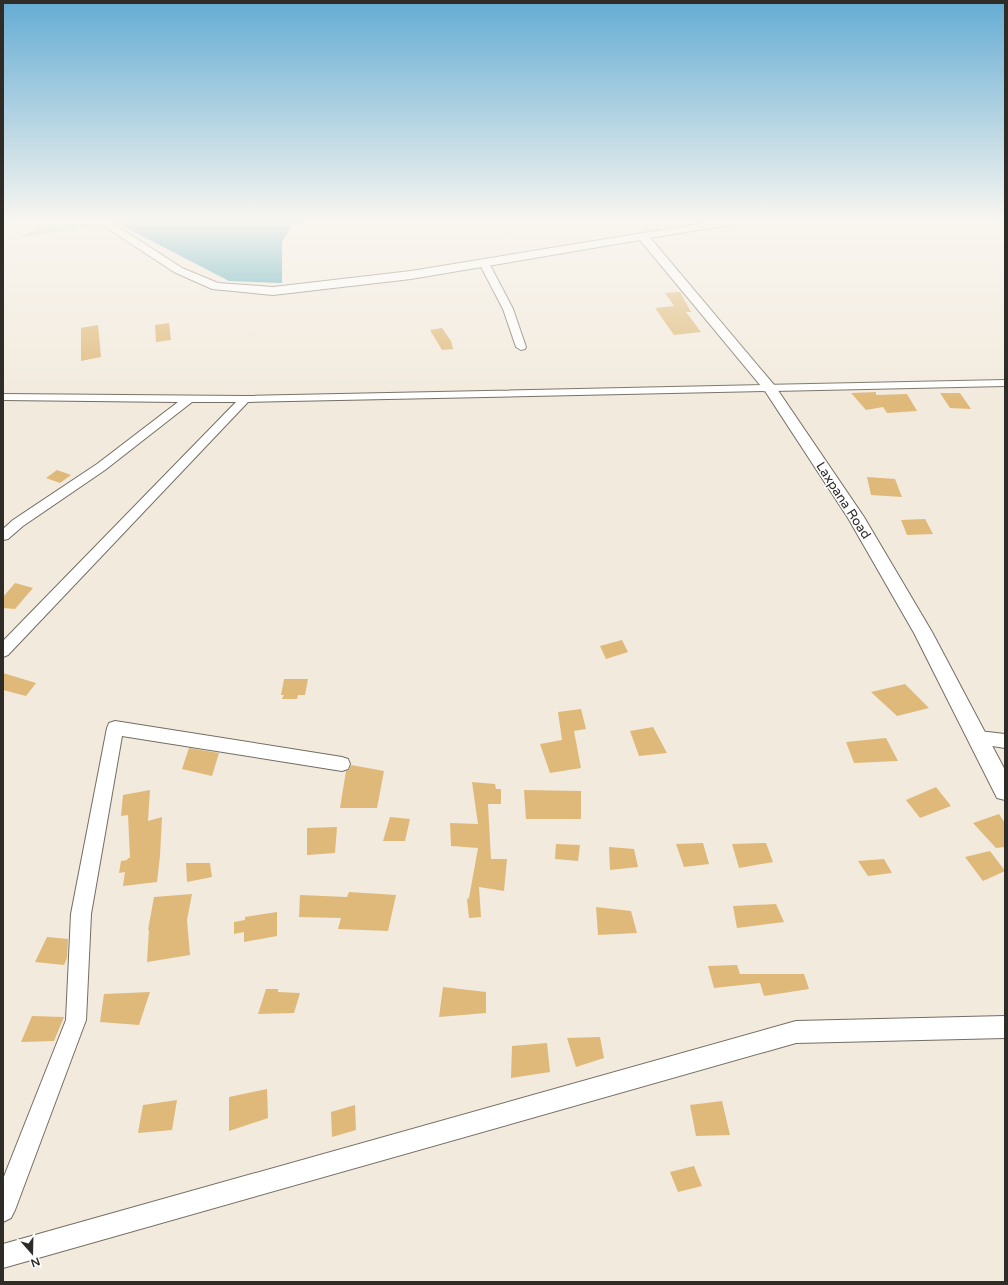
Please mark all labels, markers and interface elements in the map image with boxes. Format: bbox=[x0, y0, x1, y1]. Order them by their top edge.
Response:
street label: Laxpana Road bbox=[812, 459, 874, 542]
north arrow bbox=[12, 1233, 52, 1273]
text: N bbox=[29, 1254, 42, 1270]

